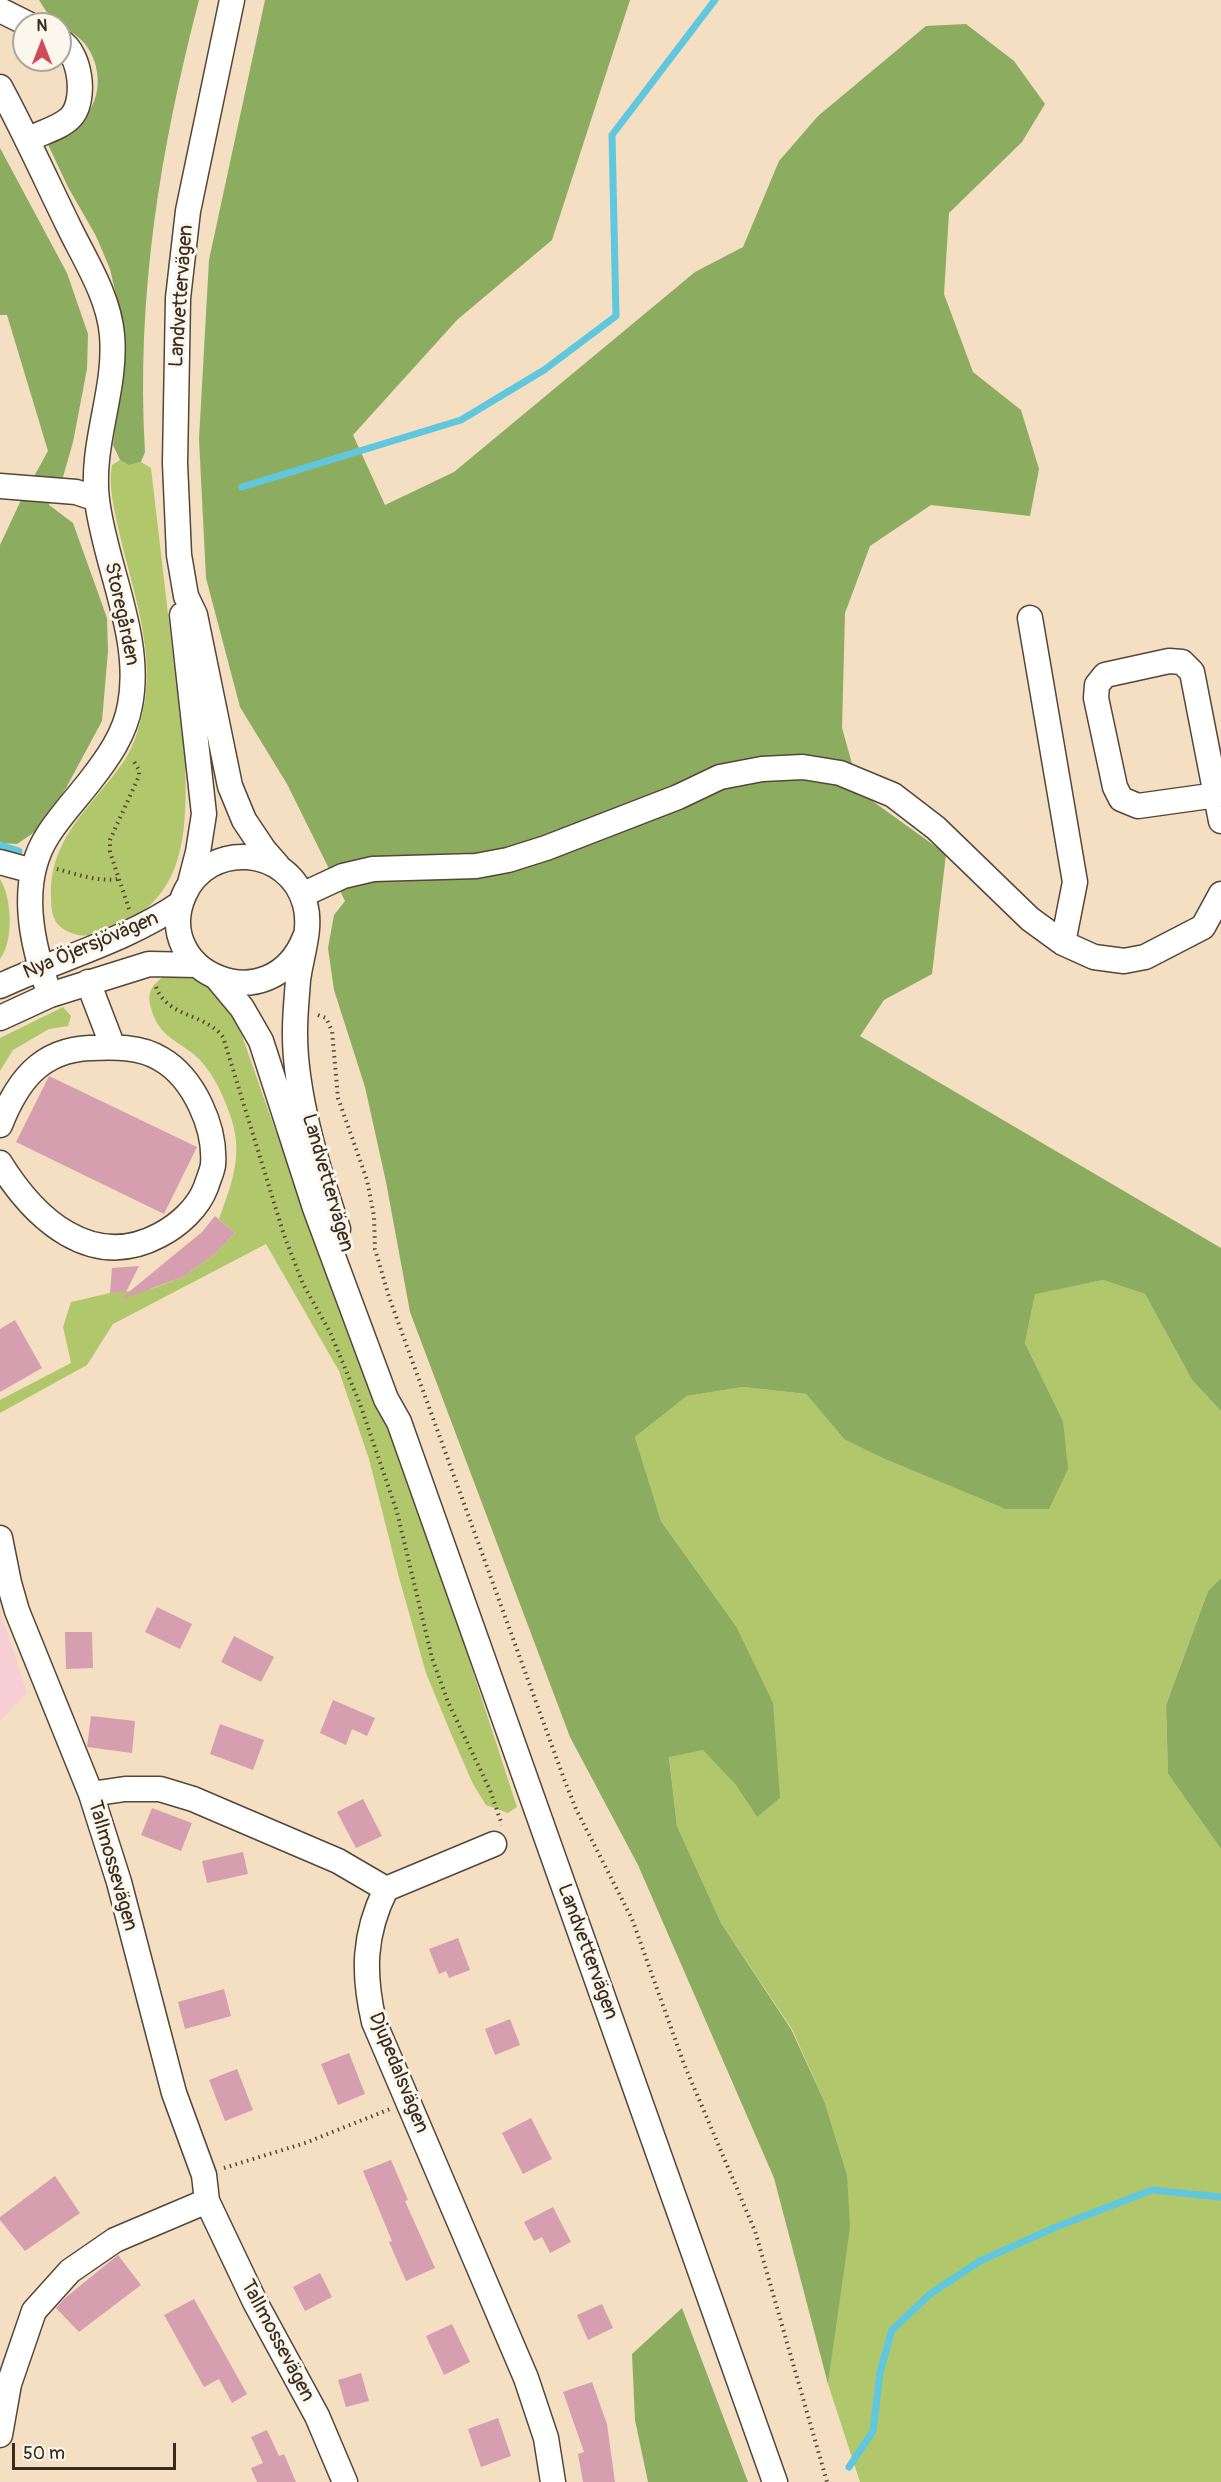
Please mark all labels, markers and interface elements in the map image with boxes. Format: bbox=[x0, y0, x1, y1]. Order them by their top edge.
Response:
north arrow bbox=[12, 12, 72, 72]
text: N bbox=[37, 16, 47, 36]
street label: Landvettervägen bbox=[165, 224, 199, 368]
street label: Storegården bbox=[98, 560, 144, 668]
street label: Nya Öjersjövägen bbox=[20, 907, 162, 985]
street label: Landvettervägen bbox=[296, 1111, 358, 1255]
street label: Tallmossevägen bbox=[82, 1798, 142, 1934]
street label: Landvettervägen bbox=[551, 1881, 623, 2023]
street label: Djupedalsvägen bbox=[363, 2009, 433, 2137]
street label: Tallmossevägen bbox=[235, 2276, 319, 2406]
scale bar bbox=[15, 2431, 178, 2469]
text: 50 m bbox=[23, 2442, 65, 2465]

